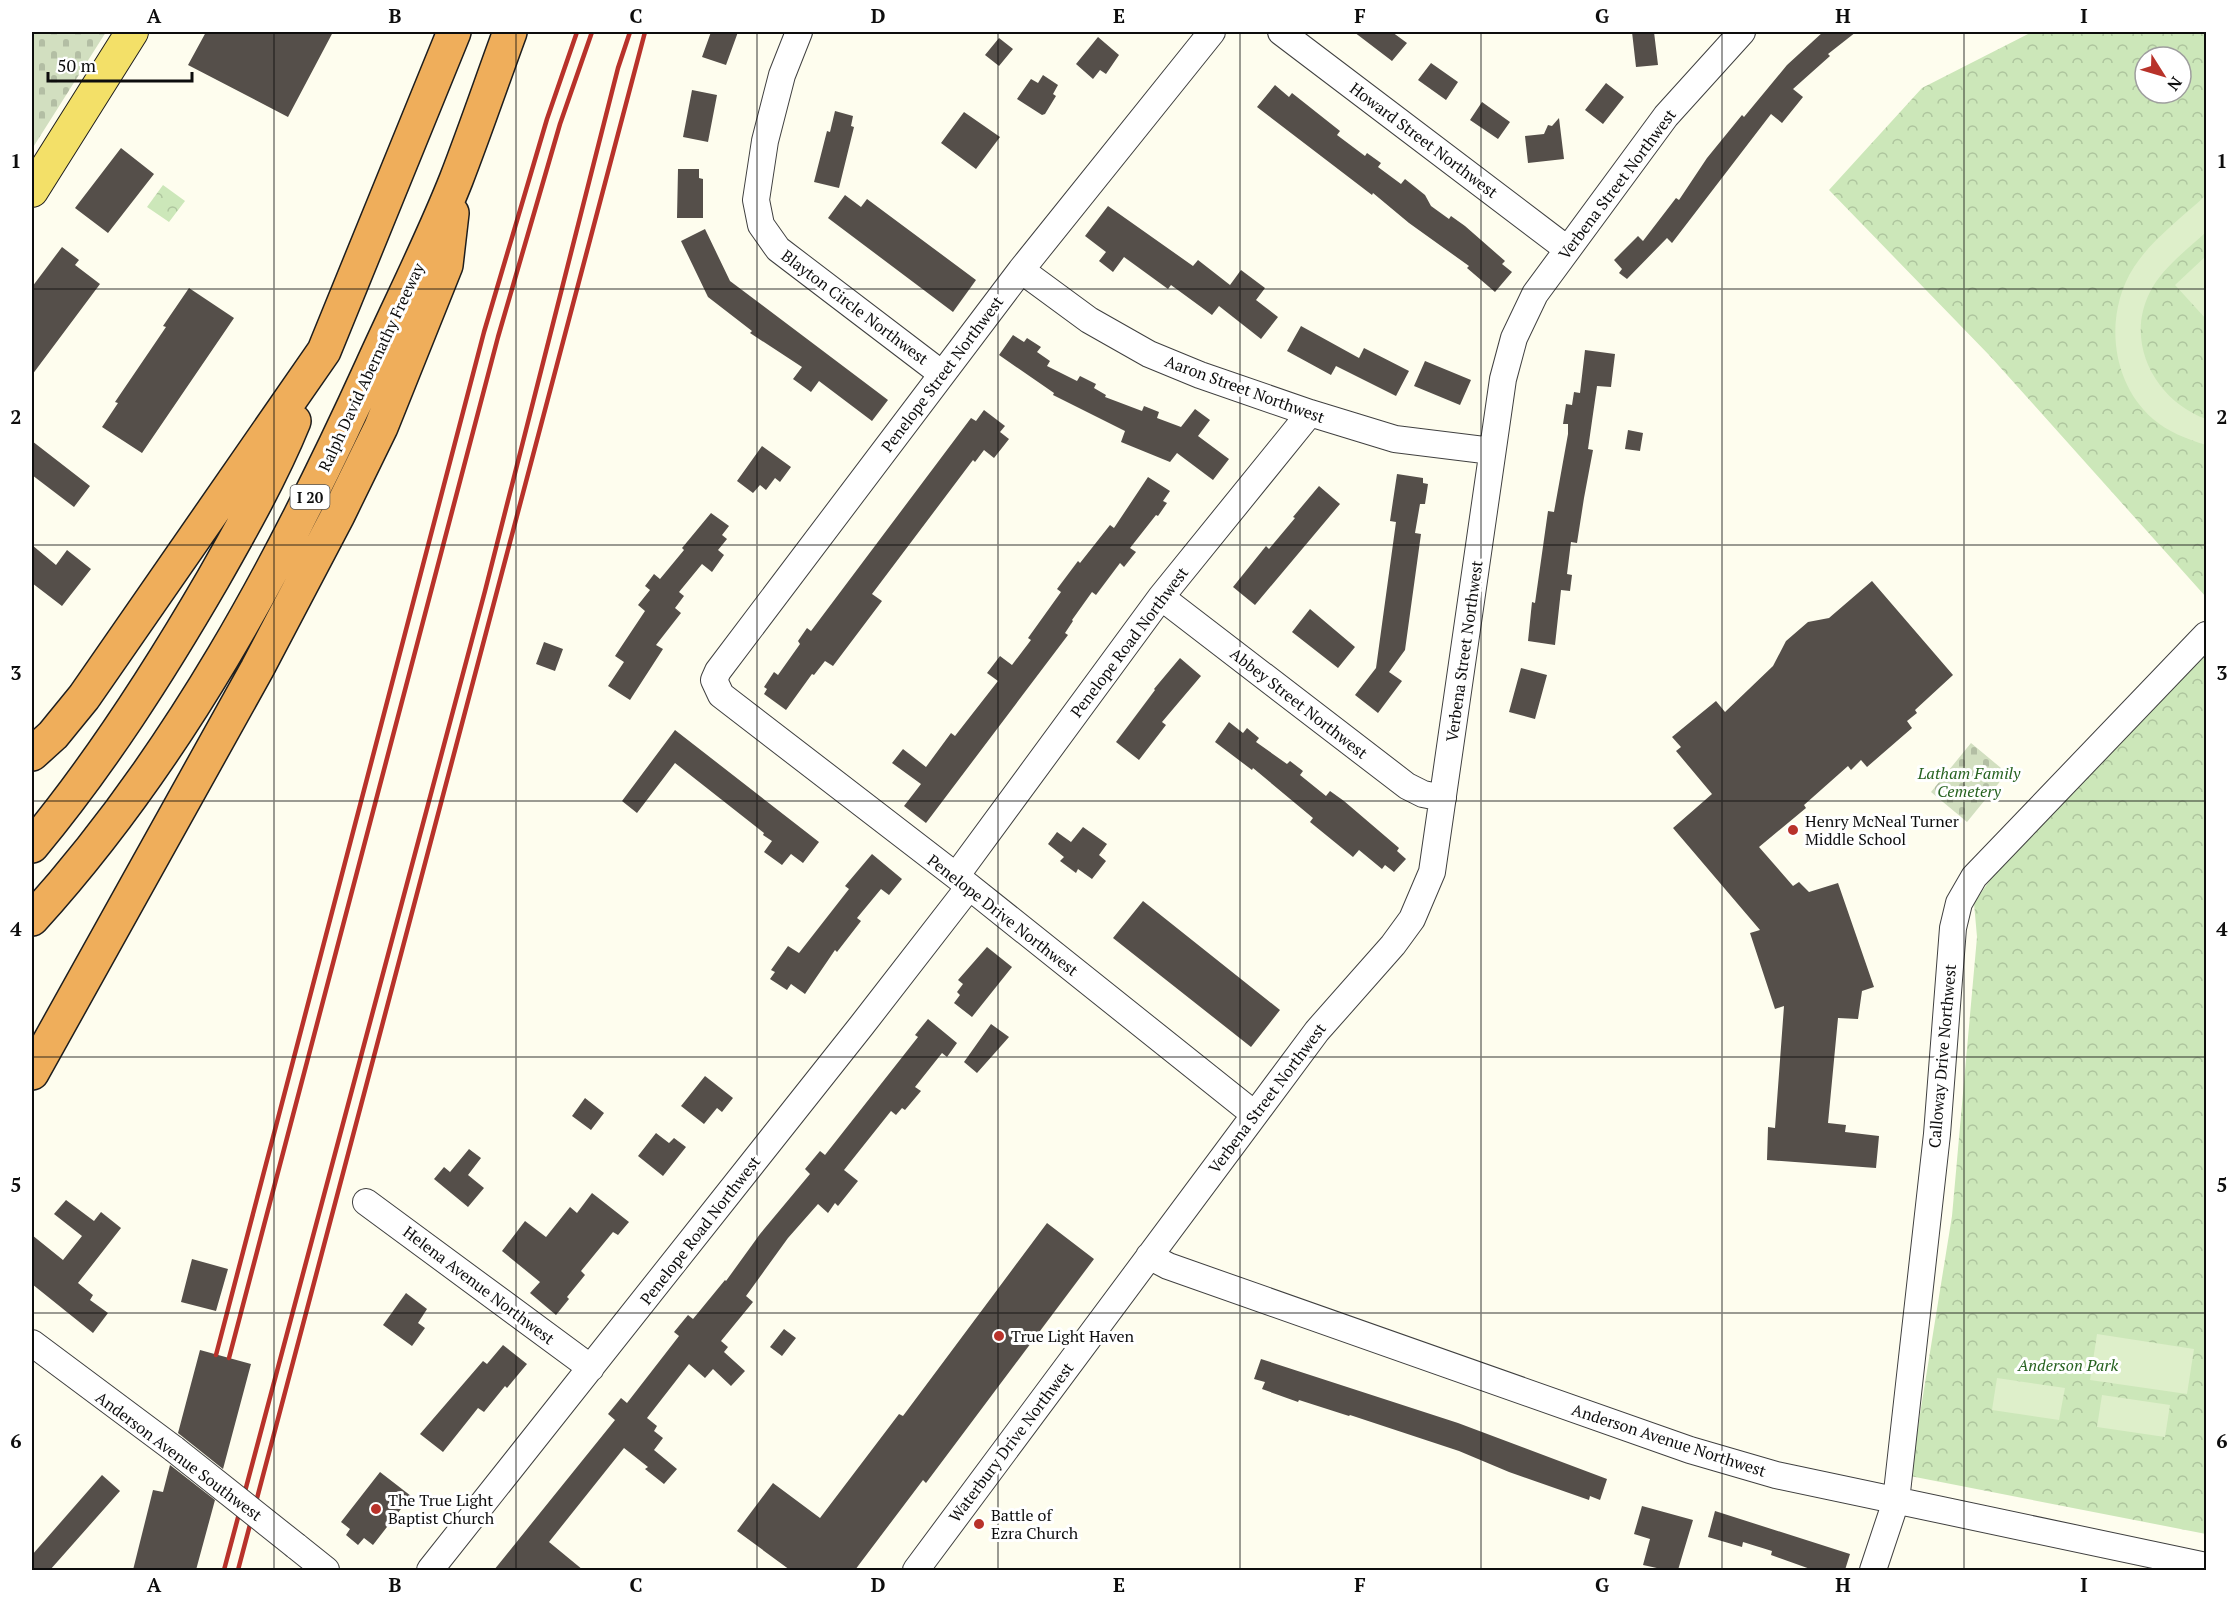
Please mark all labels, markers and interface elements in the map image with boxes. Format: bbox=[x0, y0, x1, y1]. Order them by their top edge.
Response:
text: A bbox=[147, 2, 162, 29]
text: B bbox=[389, 2, 402, 29]
text: C bbox=[629, 2, 643, 29]
text: D bbox=[871, 2, 885, 29]
text: E bbox=[1113, 2, 1125, 29]
text: F bbox=[1354, 2, 1366, 29]
text: G bbox=[1595, 2, 1609, 29]
text: H bbox=[1835, 2, 1851, 29]
text: I bbox=[2080, 2, 2088, 29]
scale bar bbox=[48, 45, 192, 83]
north arrow bbox=[2133, 45, 2193, 105]
text: 50 m bbox=[57, 53, 97, 77]
text: N bbox=[2163, 73, 2187, 95]
street label: Howard Street Northwest bbox=[1346, 77, 1503, 203]
street label: Verbena Street Northwest bbox=[1553, 104, 1681, 264]
text: 1 bbox=[10, 147, 22, 174]
text: 1 bbox=[2216, 147, 2228, 174]
street label: Blayton Circle Northwest bbox=[777, 244, 933, 370]
street label: Ralph David Abernathy Freeway bbox=[313, 258, 429, 475]
street label: Penelope Street Northwest bbox=[876, 291, 1008, 457]
street label: Aaron Street Northwest bbox=[1162, 350, 1328, 428]
text: 2 bbox=[10, 403, 22, 430]
text: 2 bbox=[2216, 403, 2228, 430]
road number: I 20 bbox=[290, 485, 330, 509]
street label: Verbena Street Northwest bbox=[1440, 559, 1488, 743]
street label: Penelope Road Northwest bbox=[1065, 562, 1193, 722]
street label: Abbey Street Northwest bbox=[1226, 642, 1372, 764]
text: 3 bbox=[10, 659, 22, 686]
text: 3 bbox=[2216, 659, 2228, 686]
park label: Latham Family Cemetery bbox=[1917, 762, 2021, 802]
place label: Henry McNeal Turner Middle School bbox=[1805, 810, 1960, 850]
marker: Henry McNeal Turner Middle School bbox=[1786, 823, 1800, 837]
street label: Penelope Drive Northwest bbox=[923, 849, 1083, 981]
text: 4 bbox=[10, 915, 22, 942]
text: 4 bbox=[2216, 915, 2228, 942]
street label: Calloway Drive Northwest bbox=[1923, 963, 1961, 1149]
street label: Verbena Street Northwest bbox=[1203, 1018, 1331, 1178]
street label: Penelope Road Northwest bbox=[635, 1151, 765, 1309]
text: 5 bbox=[10, 1171, 22, 1198]
text: 5 bbox=[2216, 1171, 2228, 1198]
street label: Helena Avenue Northwest bbox=[399, 1221, 559, 1349]
place label: True Light Haven bbox=[1011, 1325, 1135, 1347]
marker: True Light Haven bbox=[992, 1329, 1006, 1343]
park label: Anderson Park bbox=[2017, 1354, 2119, 1376]
street label: Waterbury Drive Northwest bbox=[944, 1358, 1078, 1526]
street label: Anderson Avenue Southwest bbox=[91, 1386, 267, 1526]
street label: Anderson Avenue Northwest bbox=[1569, 1398, 1769, 1482]
text: 6 bbox=[10, 1427, 22, 1454]
text: 6 bbox=[2216, 1427, 2228, 1454]
place label: The True Light Baptist Church bbox=[388, 1489, 495, 1529]
marker: The True Light Baptist Church bbox=[369, 1502, 383, 1516]
place label: Battle of Ezra Church bbox=[991, 1504, 1079, 1544]
marker: Battle of Ezra Church bbox=[972, 1517, 986, 1531]
text: A bbox=[147, 1571, 162, 1598]
text: B bbox=[389, 1571, 402, 1598]
text: C bbox=[629, 1571, 643, 1598]
text: D bbox=[871, 1571, 885, 1598]
text: E bbox=[1113, 1571, 1125, 1598]
text: F bbox=[1354, 1571, 1366, 1598]
text: G bbox=[1595, 1571, 1609, 1598]
text: H bbox=[1835, 1571, 1851, 1598]
text: I bbox=[2080, 1571, 2088, 1598]

